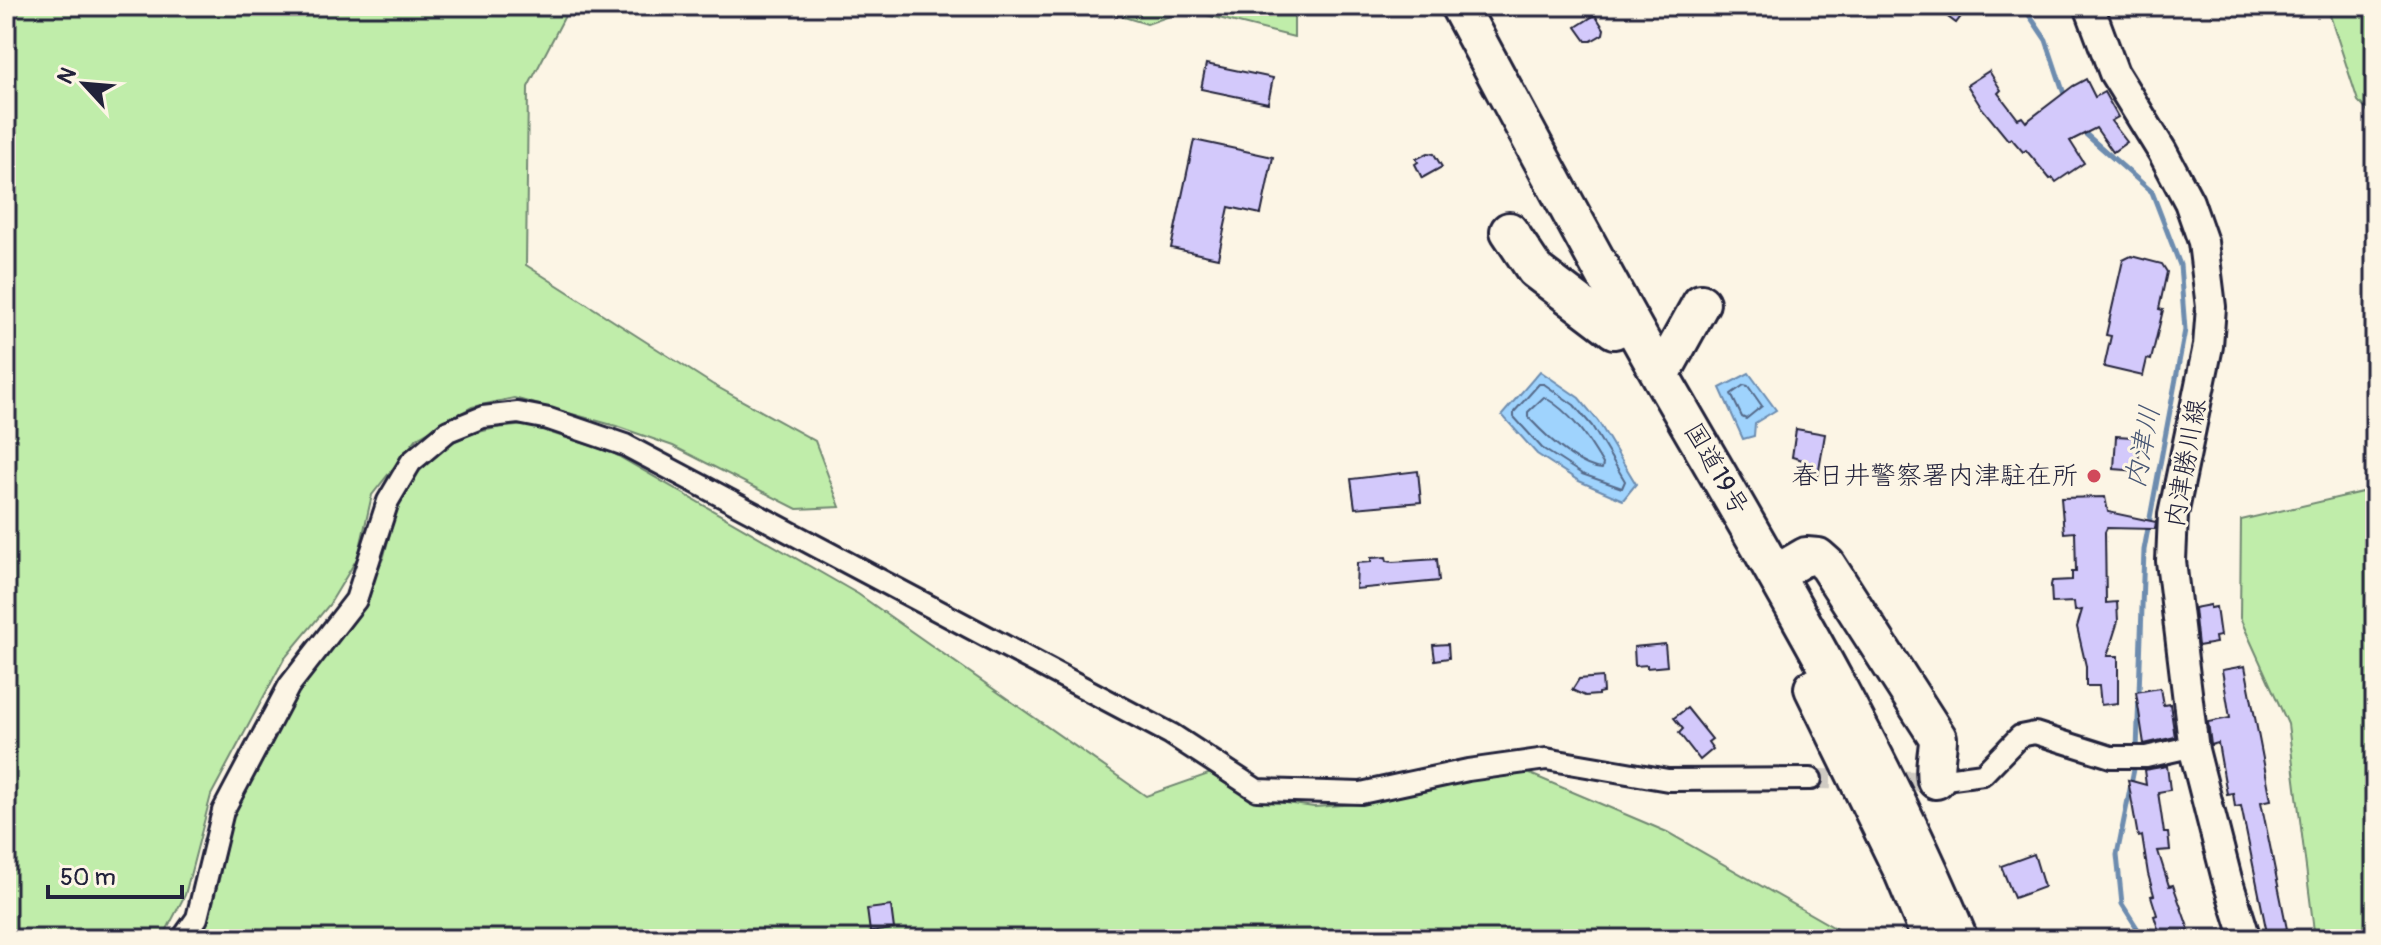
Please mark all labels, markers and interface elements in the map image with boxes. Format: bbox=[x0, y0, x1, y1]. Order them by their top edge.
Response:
north arrow bbox=[44, 44, 124, 124]
text: N bbox=[51, 63, 83, 88]
street label: 内津勝川線 bbox=[2159, 396, 2213, 530]
water label: 内津川 bbox=[2118, 402, 2168, 492]
street label: 国道19号 bbox=[1677, 417, 1755, 521]
place label: 春日井警察署内津駐在所 bbox=[1792, 460, 2078, 492]
marker: 春日井警察署内津駐在所 bbox=[2085, 467, 2103, 485]
scale bar bbox=[48, 849, 182, 899]
text: 50 m bbox=[60, 863, 116, 892]

